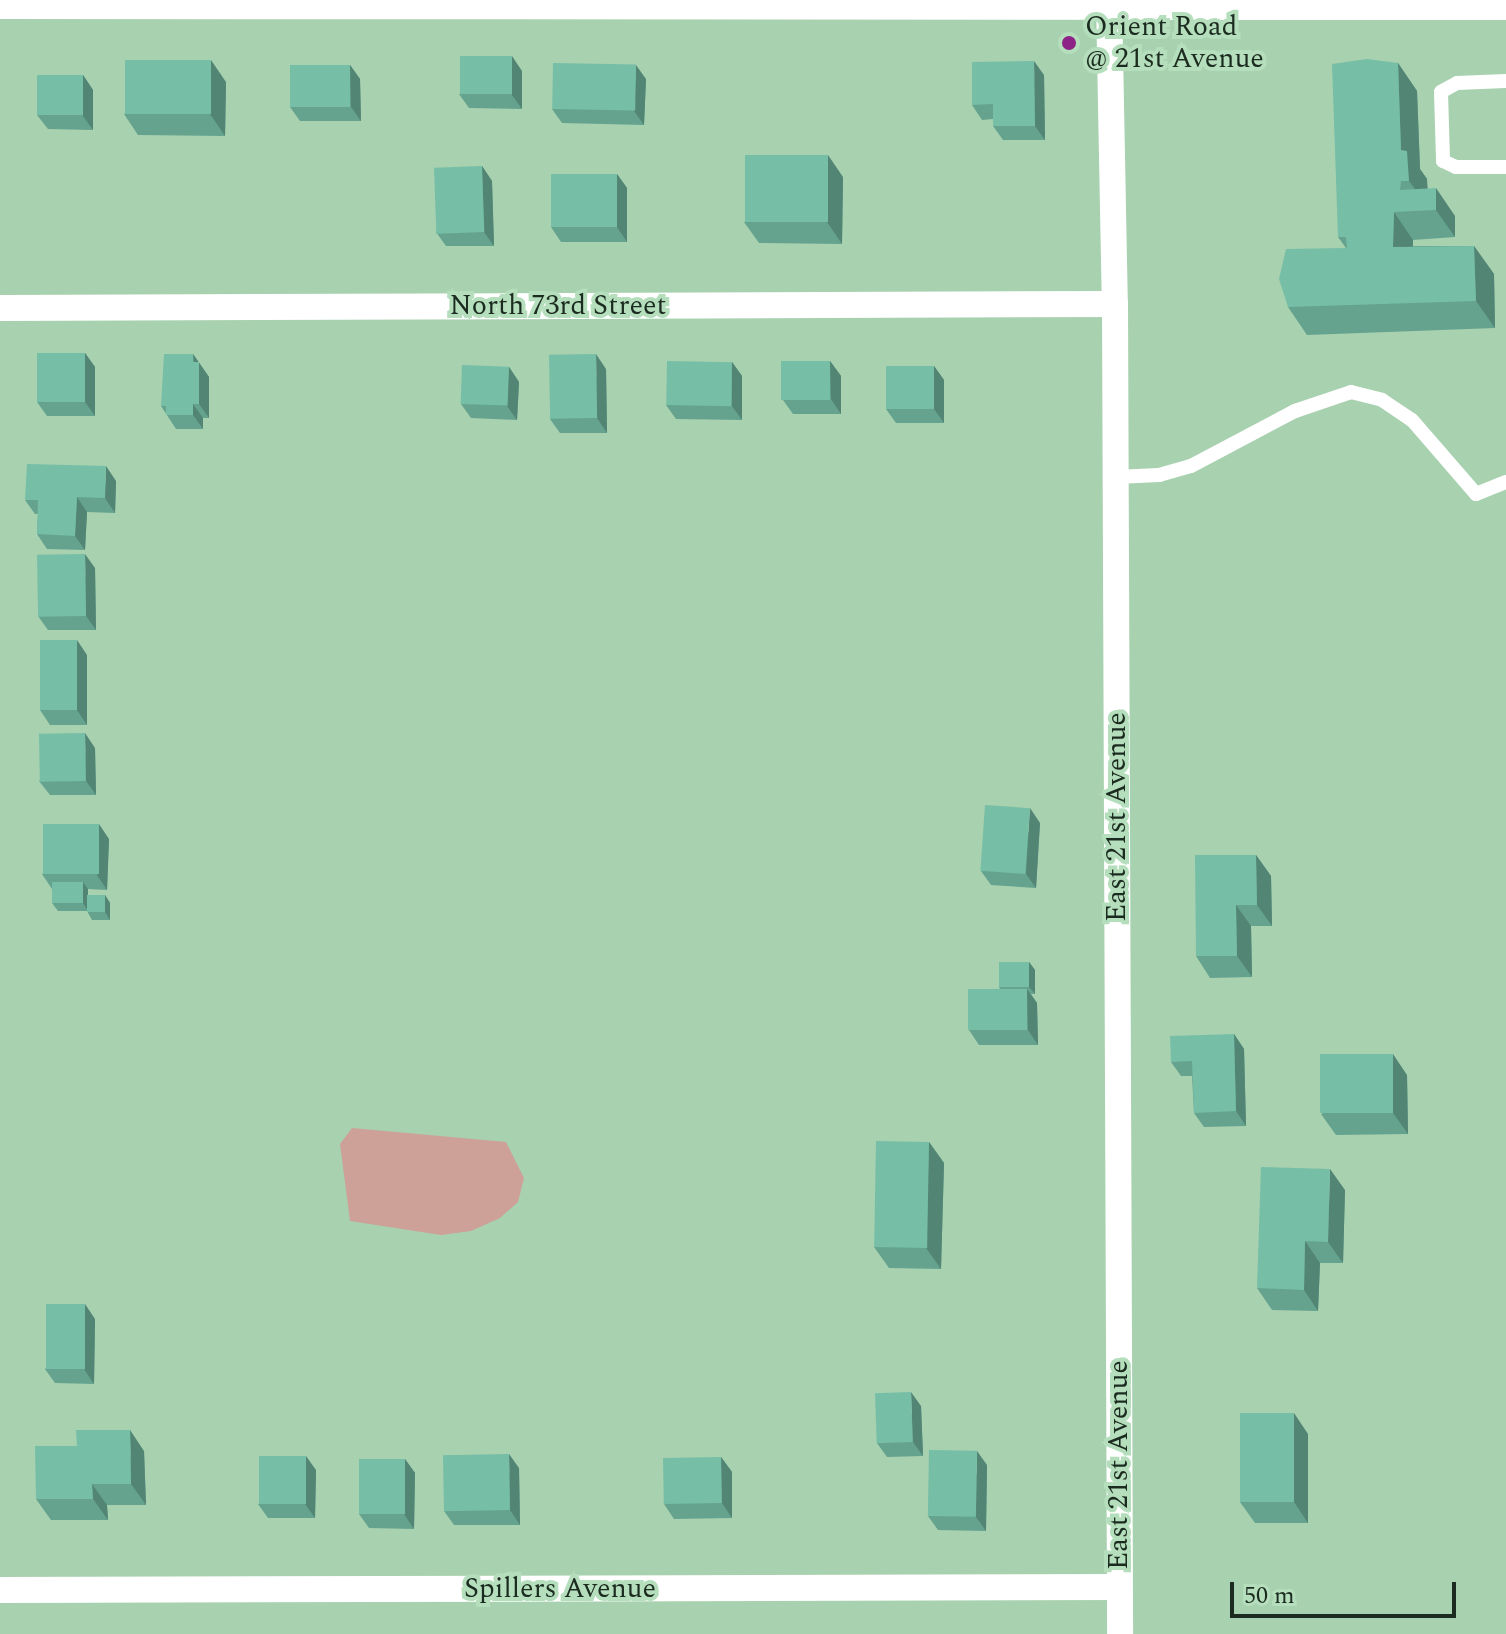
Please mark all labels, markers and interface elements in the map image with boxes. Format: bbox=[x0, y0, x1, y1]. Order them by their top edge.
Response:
place label: Orient Road @ 21st Avenue bbox=[1085, 10, 1264, 76]
marker: Orient Road @ 21st Avenue bbox=[1060, 34, 1078, 52]
street label: North 73rd Street bbox=[449, 289, 667, 323]
street label: East 21st Avenue bbox=[1100, 712, 1134, 922]
street label: East 21st Avenue bbox=[1102, 1360, 1136, 1570]
scale bar bbox=[1234, 1566, 1460, 1616]
street label: Spillers Avenue bbox=[464, 1572, 656, 1606]
text: 50 m bbox=[1244, 1578, 1295, 1614]

